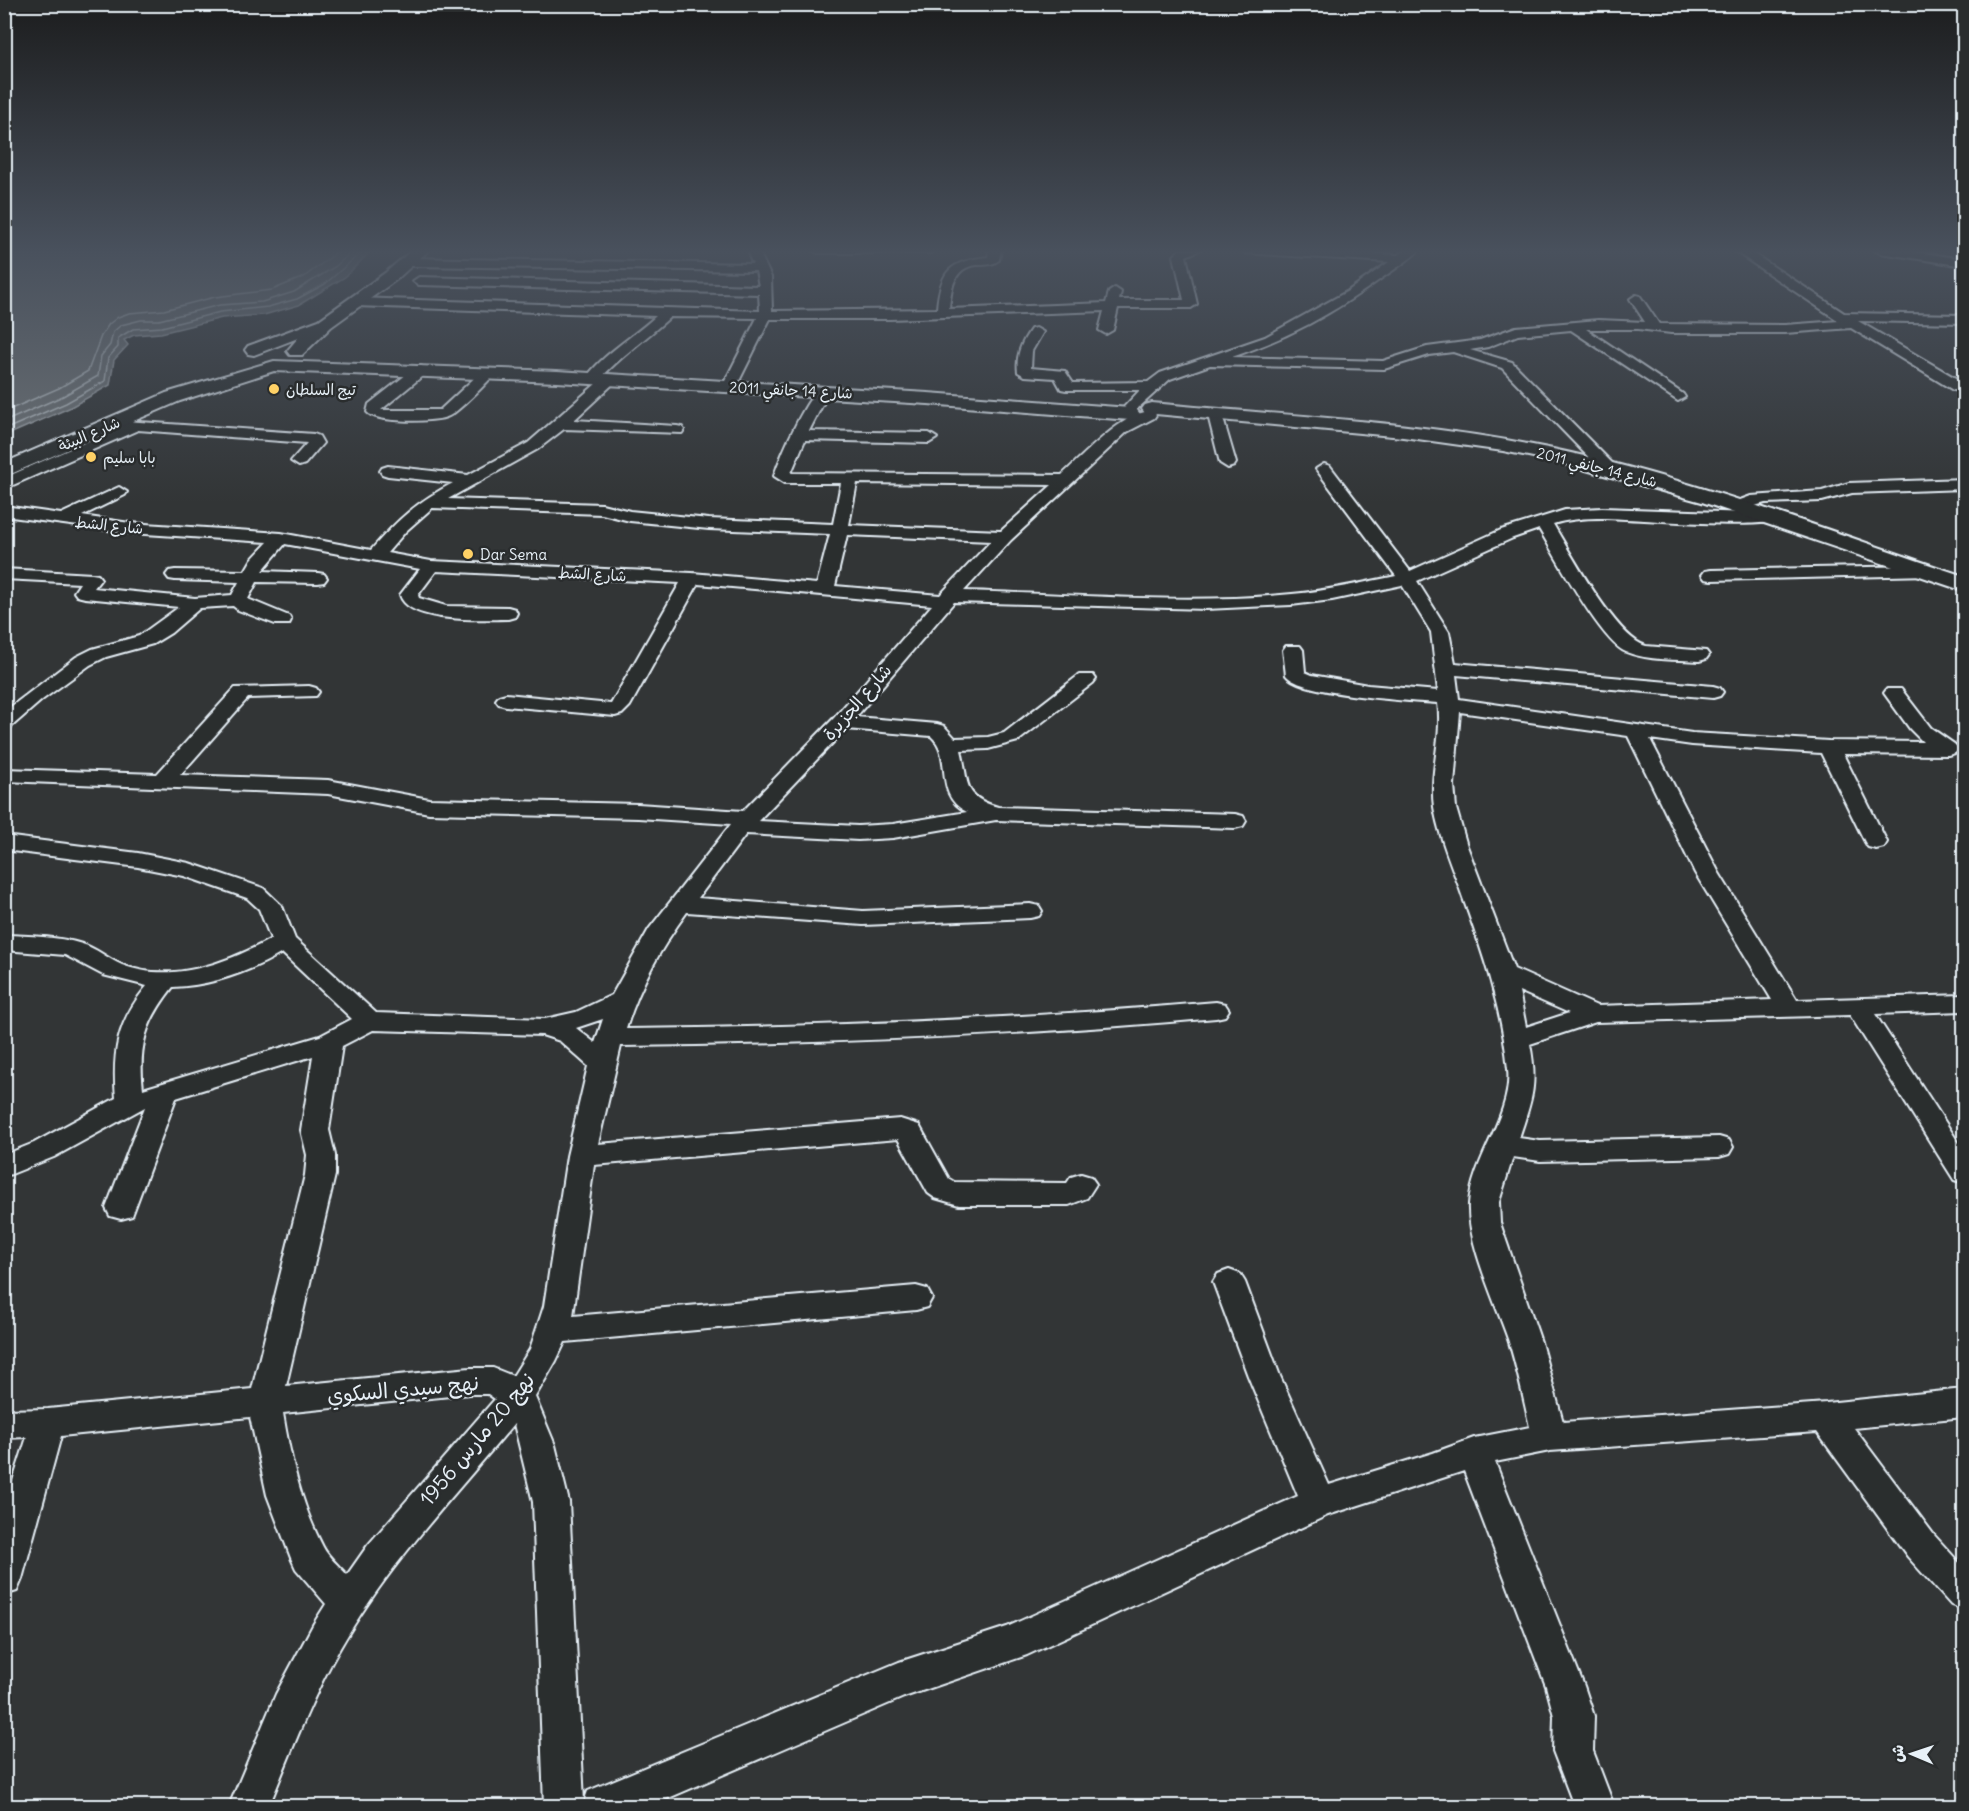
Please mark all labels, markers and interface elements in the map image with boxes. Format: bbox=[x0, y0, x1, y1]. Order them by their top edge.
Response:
street label: شارع 14 جانفي 2011 bbox=[729, 377, 853, 407]
place label: تيج السلطان bbox=[286, 380, 356, 400]
marker: تيج السلطان bbox=[267, 382, 281, 396]
street label: شارع البيئة bbox=[55, 412, 123, 456]
street label: شارع 14 جانفي 2011 bbox=[1534, 443, 1659, 495]
place label: بابا سليم bbox=[103, 448, 156, 470]
marker: بابا سليم bbox=[84, 450, 98, 464]
street label: شارع الشط bbox=[74, 512, 144, 539]
place label: Dar Sema bbox=[480, 545, 547, 564]
marker: Dar Sema bbox=[461, 547, 475, 561]
street label: شارع الشط bbox=[557, 563, 627, 586]
street label: شارع الجزيرة bbox=[817, 659, 897, 746]
street label: نهج 20 مارس 1956 bbox=[413, 1367, 541, 1512]
street label: نهج سيدي السكوي bbox=[326, 1369, 480, 1411]
north arrow bbox=[1882, 1724, 1942, 1784]
text: ش bbox=[1887, 1744, 1907, 1763]

